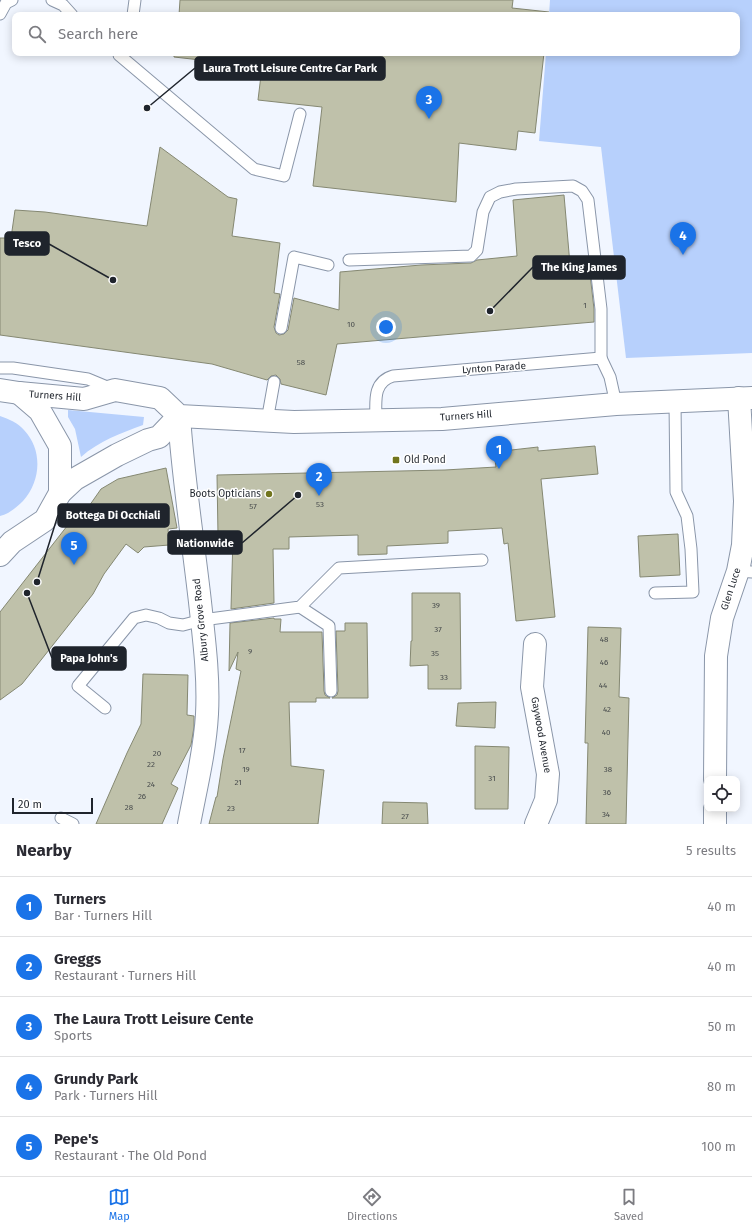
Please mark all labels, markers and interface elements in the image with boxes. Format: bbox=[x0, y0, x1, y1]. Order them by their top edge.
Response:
search box bbox=[12, 12, 740, 56]
icon: search bbox=[26, 23, 48, 45]
text: Search here bbox=[58, 25, 138, 43]
callout: Laura Trott Leisure Centre Car Park bbox=[195, 57, 385, 80]
text: Laura Trott Leisure Centre Car Park bbox=[203, 62, 378, 75]
pin: 3 bbox=[416, 86, 442, 119]
pin: 4 bbox=[670, 222, 696, 255]
callout: Tesco bbox=[5, 232, 49, 255]
text: Tesco bbox=[13, 237, 42, 250]
callout: The King James bbox=[533, 256, 625, 279]
text: The King James bbox=[541, 261, 618, 274]
house number: 1 bbox=[583, 301, 587, 310]
your location bbox=[376, 317, 396, 337]
house number: 10 bbox=[347, 320, 355, 329]
house number: 58 bbox=[297, 358, 306, 367]
street label: Lynton Parade bbox=[462, 360, 526, 376]
street label: Turners Hill bbox=[29, 388, 82, 404]
street label: Turners Hill bbox=[440, 408, 493, 424]
pin: 1 bbox=[486, 436, 512, 469]
place label: Old Pond bbox=[404, 454, 446, 466]
marker: Old Pond bbox=[391, 455, 401, 465]
pin: 2 bbox=[306, 463, 332, 496]
place label: Boots Opticians bbox=[189, 488, 261, 500]
marker: Boots Opticians bbox=[264, 489, 274, 499]
house number: 53 bbox=[316, 500, 324, 509]
house number: 57 bbox=[249, 502, 257, 511]
callout: Bottega Di Occhiali bbox=[58, 504, 169, 527]
text: Bottega Di Occhiali bbox=[66, 509, 160, 522]
callout: Nationwide bbox=[168, 531, 242, 554]
pin: 5 bbox=[61, 532, 87, 565]
text: Nationwide bbox=[176, 537, 234, 550]
street label: Glen Luce bbox=[719, 566, 743, 612]
street label: Albury Grove Road bbox=[191, 578, 211, 662]
house number: 39 bbox=[432, 601, 440, 610]
house number: 37 bbox=[434, 625, 442, 634]
house number: 48 bbox=[600, 635, 609, 644]
callout: Papa John's bbox=[52, 647, 126, 670]
house number: 9 bbox=[248, 647, 252, 656]
house number: 35 bbox=[431, 649, 439, 658]
text: Papa John's bbox=[60, 652, 118, 665]
house number: 46 bbox=[600, 658, 608, 667]
house number: 33 bbox=[440, 673, 448, 682]
house number: 44 bbox=[599, 681, 608, 690]
street label: Gaywood Avenue bbox=[528, 696, 554, 774]
house number: 42 bbox=[603, 705, 611, 714]
house number: 40 bbox=[602, 728, 611, 737]
house number: 17 bbox=[238, 746, 246, 755]
house number: 20 bbox=[153, 749, 162, 758]
house number: 22 bbox=[147, 760, 155, 769]
house number: 19 bbox=[242, 765, 250, 774]
house number: 38 bbox=[604, 765, 613, 774]
house number: 31 bbox=[488, 774, 496, 783]
map controls bbox=[704, 776, 740, 812]
button: locate bbox=[704, 776, 740, 812]
house number: 21 bbox=[234, 778, 242, 787]
house number: 24 bbox=[147, 780, 156, 789]
house number: 36 bbox=[603, 788, 611, 797]
house number: 26 bbox=[138, 792, 146, 801]
scale bar bbox=[12, 796, 93, 815]
text: 20 m bbox=[18, 798, 42, 811]
house number: 28 bbox=[125, 803, 134, 812]
house number: 23 bbox=[227, 804, 235, 813]
house number: 34 bbox=[602, 810, 611, 819]
house number: 27 bbox=[401, 812, 409, 821]
text: Nearby bbox=[16, 840, 71, 861]
text: 5 results bbox=[686, 843, 736, 858]
text: Turners bbox=[54, 890, 106, 908]
text: 1 bbox=[26, 899, 32, 914]
text: 40 m bbox=[707, 899, 736, 914]
text: Bar · Turners Hill bbox=[54, 908, 152, 923]
text: Greggs bbox=[54, 950, 101, 968]
text: 2 bbox=[26, 959, 32, 974]
text: 40 m bbox=[707, 959, 736, 974]
text: Restaurant · Turners Hill bbox=[54, 968, 196, 983]
text: The Laura Trott Leisure Cente bbox=[54, 1010, 253, 1028]
text: 3 bbox=[26, 1019, 32, 1034]
text: 50 m bbox=[708, 1019, 736, 1034]
text: Sports bbox=[54, 1028, 92, 1043]
text: Grundy Park bbox=[54, 1070, 138, 1088]
text: 4 bbox=[25, 1079, 33, 1094]
text: 80 m bbox=[707, 1079, 736, 1094]
text: Park · Turners Hill bbox=[54, 1088, 158, 1103]
text: Pepe's bbox=[54, 1130, 99, 1148]
text: 5 bbox=[26, 1139, 32, 1154]
text: 100 m bbox=[701, 1139, 736, 1154]
text: Restaurant · The Old Pond bbox=[54, 1148, 207, 1163]
tab: Map bbox=[108, 1186, 130, 1223]
tab: Directions bbox=[347, 1186, 397, 1223]
tab: Saved bbox=[614, 1186, 644, 1223]

